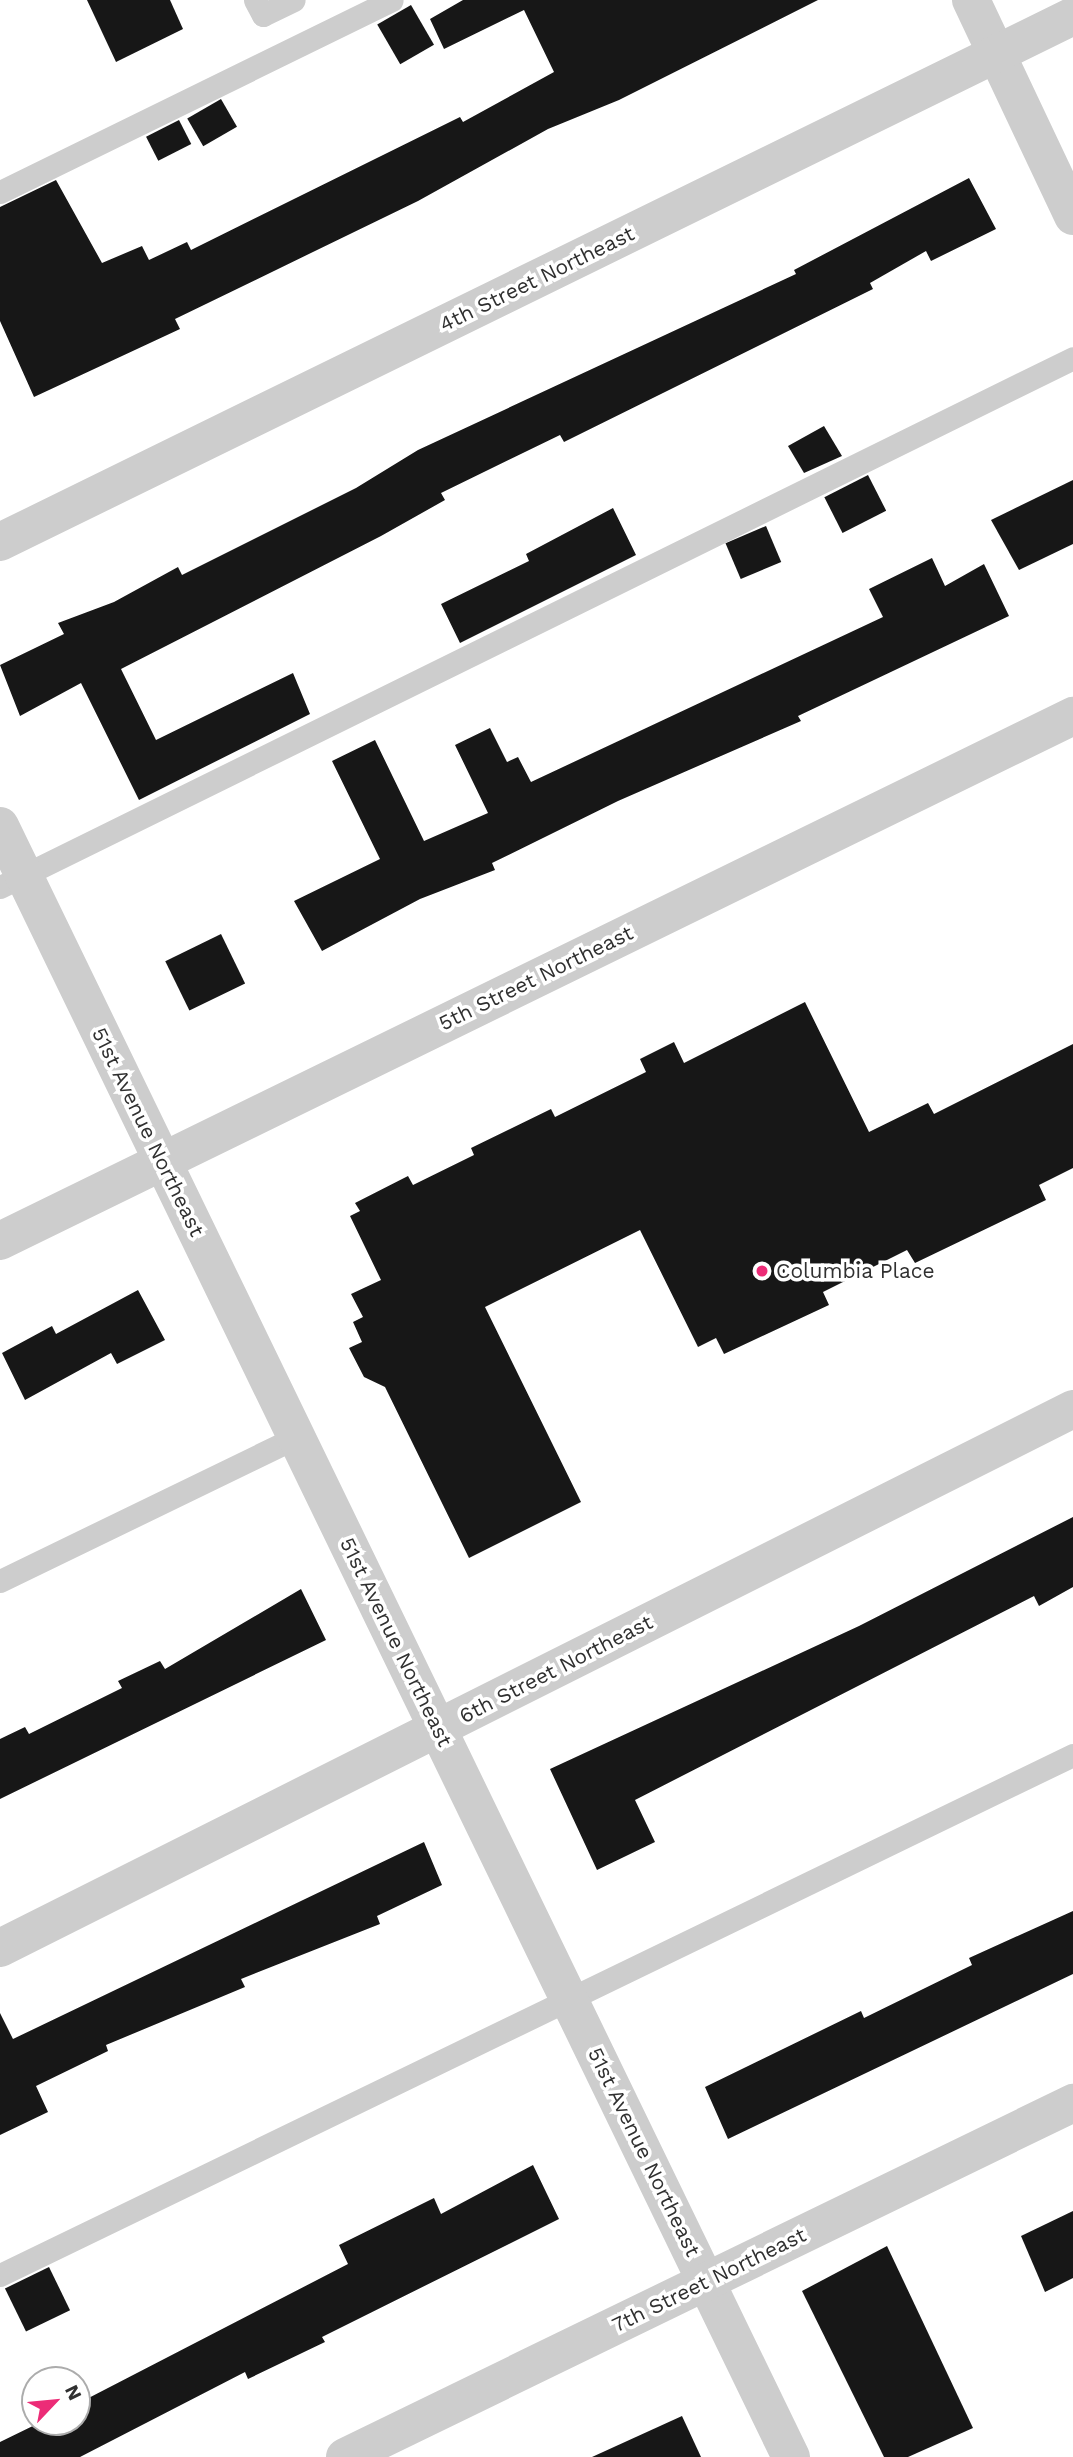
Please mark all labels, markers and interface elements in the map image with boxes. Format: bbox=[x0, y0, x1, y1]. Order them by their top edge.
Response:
street label: 4th Street Northeast bbox=[435, 221, 639, 337]
street label: 5th Street Northeast bbox=[435, 920, 637, 1036]
street label: 51st Avenue Northeast bbox=[86, 1023, 210, 1241]
place label: Columbia Place bbox=[776, 1258, 935, 1284]
marker: Columbia Place bbox=[754, 1263, 770, 1279]
street label: 51st Avenue Northeast bbox=[334, 1533, 458, 1751]
street label: 6th Street Northeast bbox=[455, 1609, 657, 1729]
street label: 51st Avenue Northeast bbox=[582, 2043, 706, 2261]
street label: 7th Street Northeast bbox=[608, 2222, 810, 2338]
north arrow bbox=[21, 2366, 91, 2436]
text: N bbox=[60, 2381, 87, 2404]

